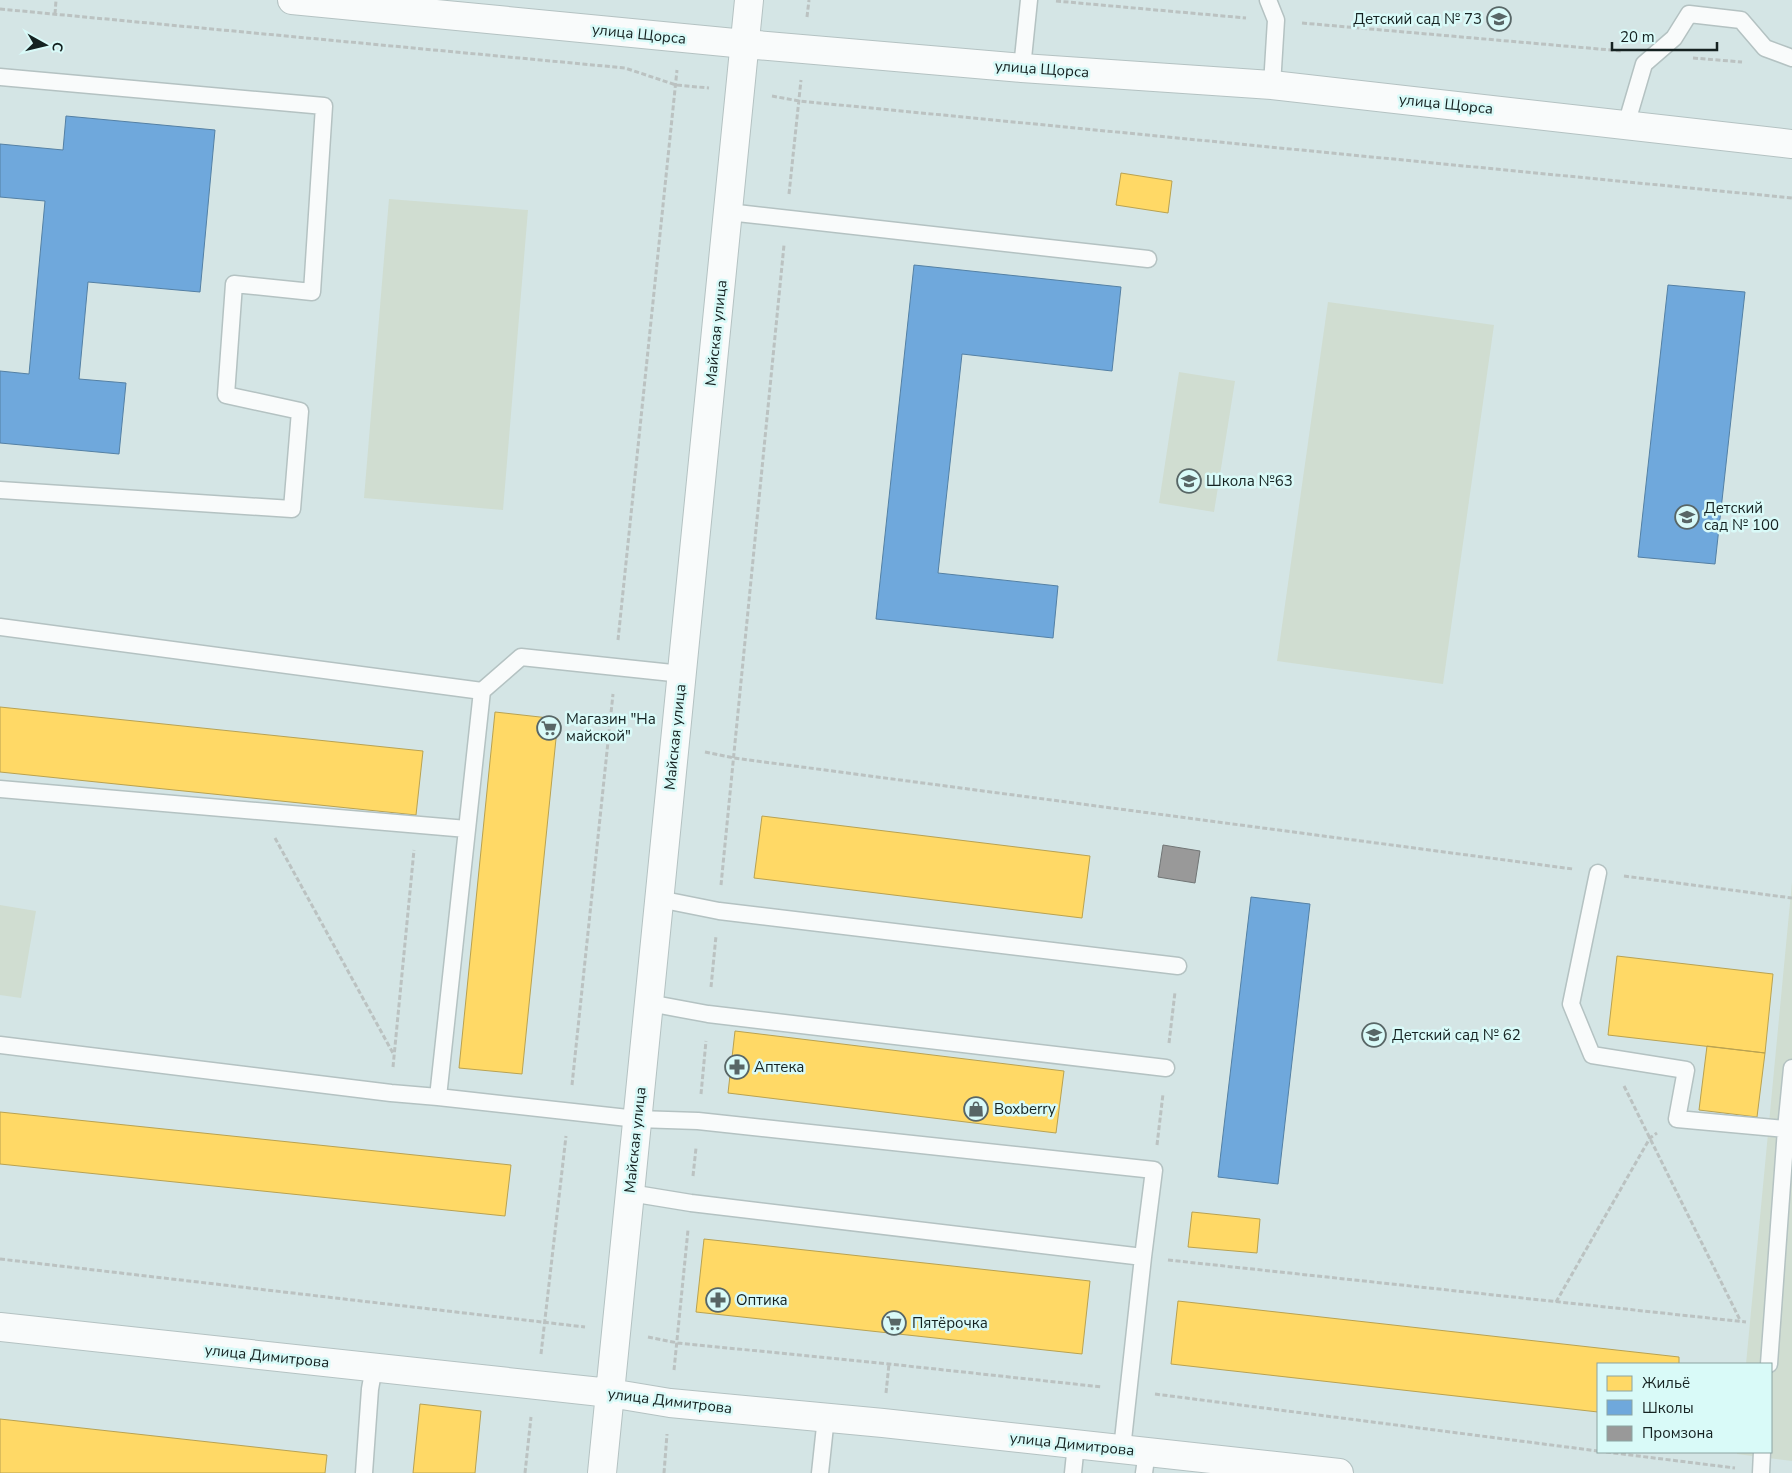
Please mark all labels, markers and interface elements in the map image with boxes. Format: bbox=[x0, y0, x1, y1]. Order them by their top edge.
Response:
school or university icon: Детский сад № 73 bbox=[1486, 6, 1512, 32]
place label: Детский сад № 73 bbox=[1353, 9, 1482, 29]
street label: улица Щорса bbox=[591, 19, 687, 49]
north arrow bbox=[20, 20, 70, 70]
scale bar bbox=[1612, 20, 1717, 52]
text: 20 m bbox=[1620, 27, 1655, 47]
text: С bbox=[47, 41, 67, 53]
street label: улица Щорса bbox=[994, 56, 1090, 82]
street label: улица Щорса bbox=[1398, 89, 1494, 119]
street label: Майская улица bbox=[700, 279, 732, 387]
school or university icon: Школа №63 bbox=[1176, 468, 1202, 494]
place label: Школа №63 bbox=[1206, 471, 1293, 491]
place label: Детский сад № 100 bbox=[1704, 498, 1779, 535]
school or university icon: Детский сад № 100 bbox=[1674, 504, 1700, 530]
street label: Майская улица bbox=[659, 683, 691, 791]
place label: Магазин "На майской" bbox=[566, 709, 656, 746]
supermarket icon: Магазин "На майской" bbox=[536, 715, 562, 741]
school or university icon: Детский сад № 62 bbox=[1361, 1022, 1387, 1048]
place label: Детский сад № 62 bbox=[1392, 1025, 1521, 1045]
pharmacy icon: Аптека bbox=[724, 1054, 750, 1080]
place label: Аптека bbox=[754, 1057, 804, 1077]
street label: Майская улица bbox=[619, 1086, 651, 1194]
shop icon: Boxberry bbox=[963, 1096, 989, 1122]
place label: Boxberry bbox=[994, 1099, 1056, 1119]
pharmacy icon: Оптика bbox=[705, 1287, 731, 1313]
place label: Оптика bbox=[736, 1290, 788, 1310]
supermarket icon: Пятёрочка bbox=[881, 1310, 907, 1336]
place label: Пятёрочка bbox=[912, 1313, 988, 1333]
street label: улица Димитрова bbox=[204, 1340, 330, 1372]
legend bbox=[1597, 1363, 1772, 1453]
text: Жильё bbox=[1642, 1373, 1690, 1393]
street label: улица Димитрова bbox=[607, 1383, 733, 1419]
text: Школы bbox=[1642, 1398, 1694, 1418]
text: Промзона bbox=[1642, 1423, 1713, 1443]
street label: улица Димитрова bbox=[1009, 1428, 1135, 1460]

